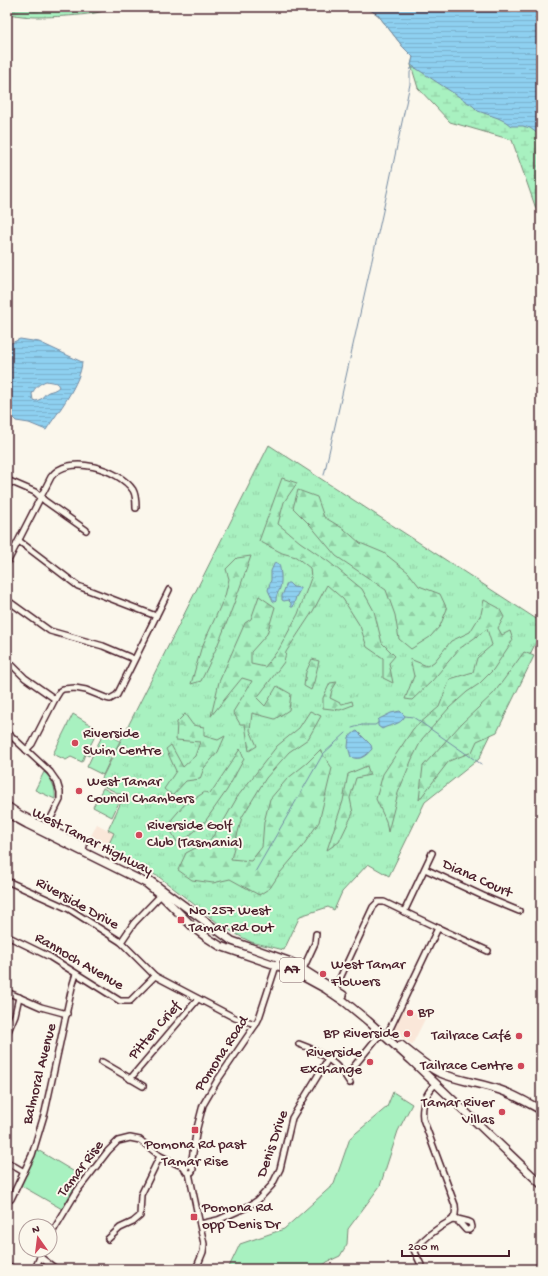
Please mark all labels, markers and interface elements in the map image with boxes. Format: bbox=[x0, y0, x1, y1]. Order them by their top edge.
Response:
place label: Riverside Swim Centre bbox=[83, 725, 161, 760]
marker: Riverside Swim Centre bbox=[70, 738, 80, 748]
place label: West Tamar Council Chambers bbox=[87, 773, 194, 808]
marker: West Tamar Council Chambers bbox=[74, 786, 84, 796]
street label: West Tamar Highway bbox=[28, 804, 156, 881]
place label: Riverside Golf Club (Tasmania) bbox=[147, 817, 243, 852]
marker: Riverside Golf Club (Tasmania) bbox=[134, 830, 144, 840]
street label: Diana Court bbox=[438, 855, 517, 903]
street label: Riverside Drive bbox=[32, 874, 122, 934]
place label: No.257 West Tamar Rd Out bbox=[188, 902, 275, 937]
marker: No.257 West Tamar Rd Out bbox=[176, 915, 186, 925]
street label: Rannoch Avenue bbox=[31, 929, 127, 995]
place label: West Tamar Flowers bbox=[330, 956, 407, 991]
road number: A7 bbox=[280, 958, 304, 982]
marker: West Tamar Flowers bbox=[318, 969, 328, 979]
street label: Pitten Crief bbox=[124, 997, 186, 1065]
place label: BP bbox=[417, 1004, 435, 1022]
marker: BP bbox=[405, 1008, 415, 1018]
street label: Pomona Road bbox=[190, 1012, 254, 1096]
street label: Balmoral Avenue bbox=[19, 1021, 61, 1127]
place label: BP Riverside bbox=[322, 1025, 399, 1043]
place label: Tailrace Café bbox=[431, 1027, 511, 1045]
marker: BP Riverside bbox=[402, 1029, 412, 1039]
marker: Tailrace Café bbox=[514, 1031, 524, 1041]
place label: Riverside Exchange bbox=[300, 1044, 362, 1079]
marker: Riverside Exchange bbox=[365, 1057, 375, 1067]
place label: Tailrace Centre bbox=[419, 1057, 513, 1075]
marker: Tailrace Centre bbox=[516, 1061, 526, 1071]
place label: Tamar River Villas bbox=[420, 1094, 496, 1129]
marker: Tamar River Villas bbox=[497, 1107, 507, 1117]
street label: Denis Drive bbox=[253, 1108, 293, 1181]
marker: Pomona Rd past Tamar Rise bbox=[190, 1125, 200, 1135]
place label: Pomona Rd past Tamar Rise bbox=[143, 1136, 247, 1171]
street label: Tamar Rise bbox=[53, 1137, 108, 1202]
place label: Pomona Rd opp Denis Dr bbox=[201, 1199, 282, 1234]
marker: Pomona Rd opp Denis Dr bbox=[189, 1212, 199, 1222]
north arrow bbox=[18, 1218, 58, 1258]
text: N bbox=[31, 1224, 41, 1237]
scale bar bbox=[402, 1232, 509, 1258]
text: 200 m bbox=[408, 1241, 439, 1255]

